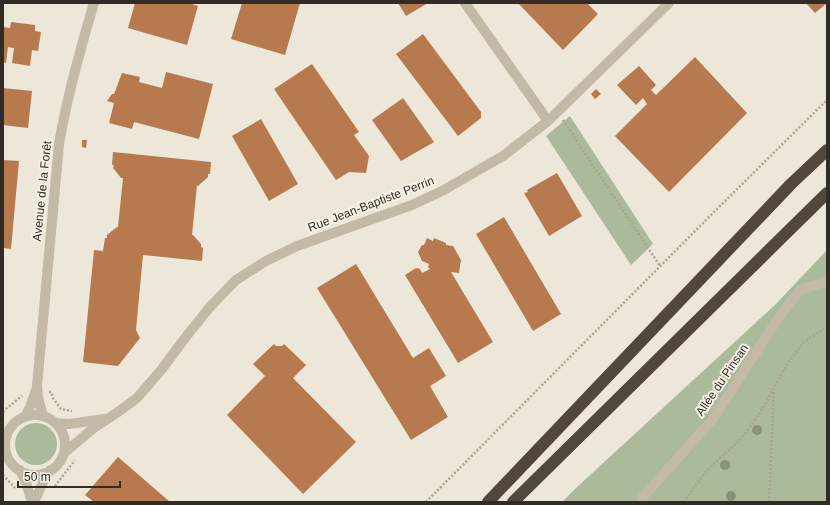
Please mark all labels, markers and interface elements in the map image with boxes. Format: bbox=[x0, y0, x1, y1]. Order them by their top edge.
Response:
street label: Avenue de la Forêt bbox=[30, 139, 54, 242]
street label: Rue Jean-Baptiste Perrin bbox=[306, 173, 436, 235]
street label: Allée du Pinsan bbox=[693, 342, 751, 418]
scale bar bbox=[18, 463, 120, 489]
text: 50 m bbox=[24, 470, 51, 484]

